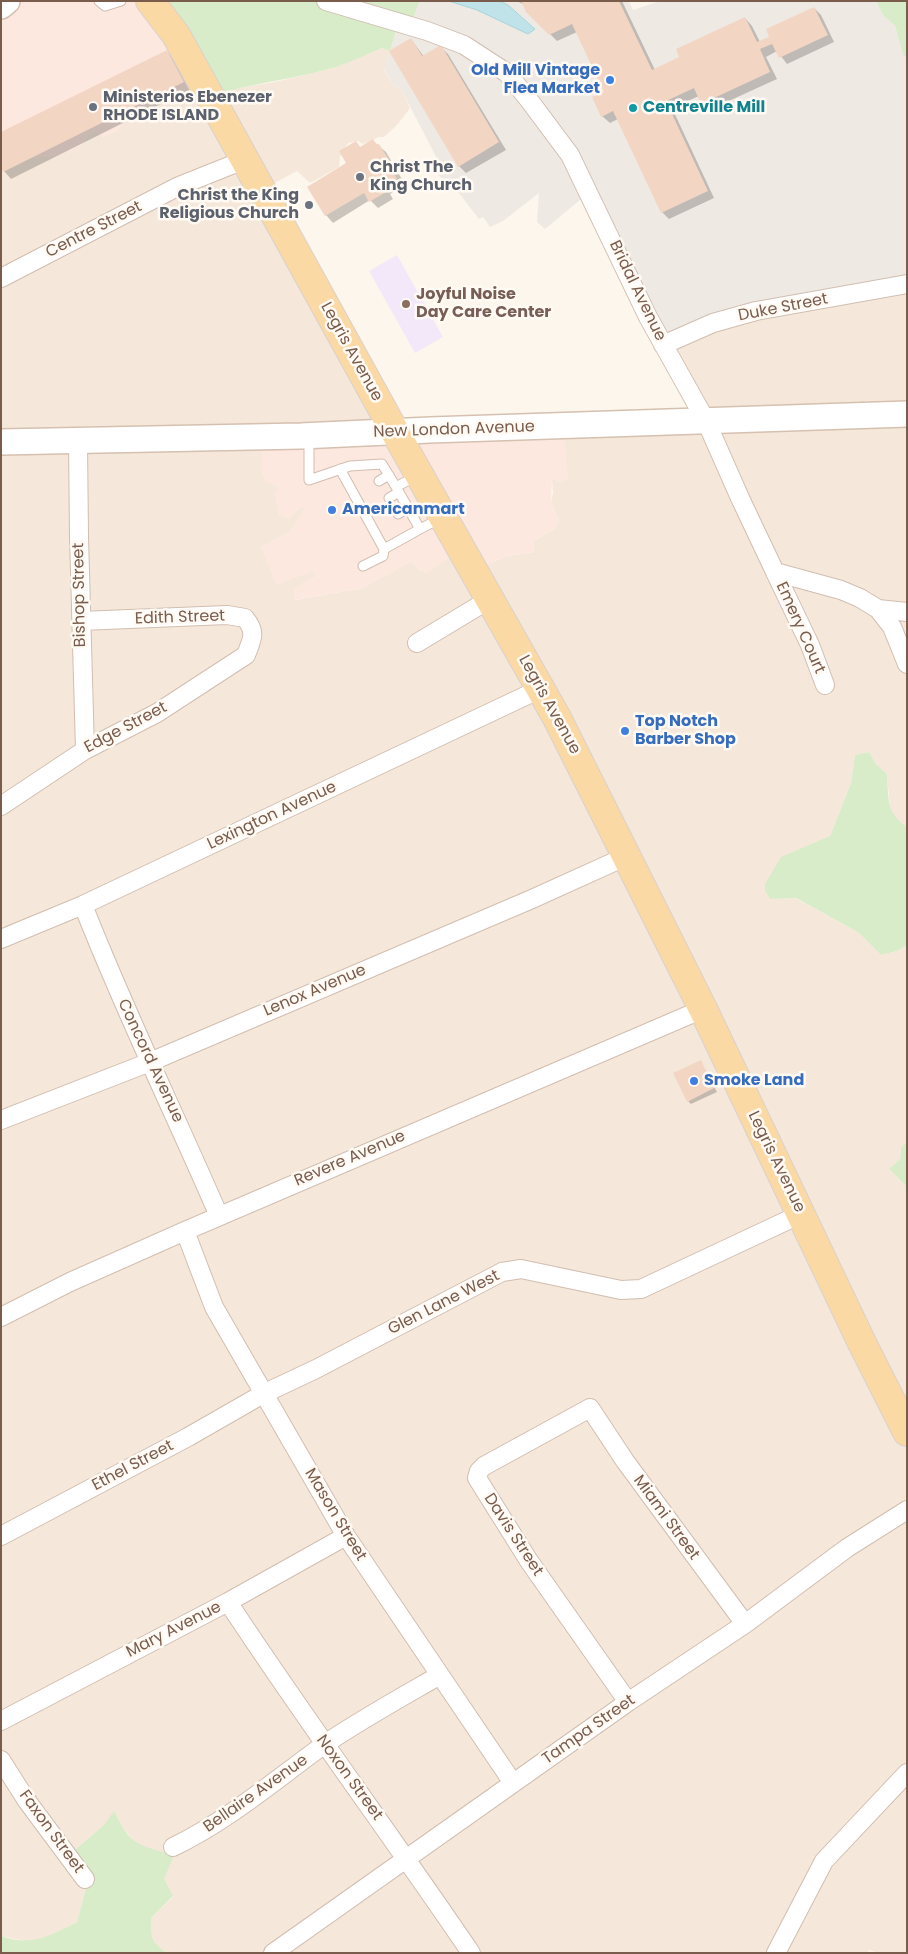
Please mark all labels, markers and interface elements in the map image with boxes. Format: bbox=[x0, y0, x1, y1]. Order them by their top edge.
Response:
place label: Old Mill Vintage Flea Market bbox=[471, 61, 600, 99]
marker: Old Mill Vintage Flea Market bbox=[604, 74, 616, 86]
place label: Ministerios Ebenezer RHODE ISLAND bbox=[103, 88, 272, 126]
place label: Centreville Mill bbox=[643, 98, 765, 118]
marker: Ministerios Ebenezer RHODE ISLAND bbox=[87, 101, 99, 113]
marker: Centreville Mill bbox=[627, 102, 639, 114]
place label: Christ The King Church bbox=[370, 158, 472, 196]
marker: Christ The King Church bbox=[354, 171, 366, 183]
place label: Christ the King Religious Church bbox=[159, 186, 299, 224]
street label: Centre Street bbox=[43, 198, 145, 262]
marker: Christ the King Religious Church bbox=[303, 199, 315, 211]
street label: Bridal Avenue bbox=[604, 238, 670, 344]
place label: Joyful Noise Day Care Center bbox=[416, 285, 551, 323]
street label: Duke Street bbox=[737, 290, 829, 326]
marker: Joyful Noise Day Care Center bbox=[400, 298, 412, 310]
street label: Legris Avenue bbox=[316, 299, 386, 405]
street label: New London Avenue bbox=[373, 418, 535, 442]
place label: Americanmart bbox=[342, 500, 465, 520]
marker: Americanmart bbox=[326, 504, 338, 516]
street label: Bishop Street bbox=[69, 543, 91, 647]
street label: Emery Court bbox=[771, 579, 829, 677]
street label: Edith Street bbox=[135, 607, 225, 629]
street label: Legris Avenue bbox=[514, 652, 584, 758]
street label: Edge Street bbox=[81, 698, 171, 758]
place label: Top Notch Barber Shop bbox=[635, 712, 736, 750]
marker: Top Notch Barber Shop bbox=[619, 725, 631, 737]
street label: Lexington Avenue bbox=[204, 778, 340, 854]
street label: Lenox Avenue bbox=[261, 961, 369, 1021]
street label: Concord Avenue bbox=[113, 996, 187, 1126]
place label: Smoke Land bbox=[704, 1071, 804, 1091]
marker: Smoke Land bbox=[688, 1075, 700, 1087]
street label: Legris Avenue bbox=[743, 1108, 809, 1216]
street label: Revere Avenue bbox=[292, 1127, 408, 1191]
street label: Glen Lane West bbox=[385, 1267, 503, 1339]
street label: Ethel Street bbox=[89, 1437, 177, 1495]
street label: Mason Street bbox=[300, 1465, 370, 1565]
street label: Miami Street bbox=[629, 1472, 703, 1564]
street label: Davis Street bbox=[479, 1490, 547, 1580]
street label: Mary Avenue bbox=[123, 1598, 225, 1662]
street label: Tampa Street bbox=[539, 1691, 639, 1769]
street label: Noxon Street bbox=[312, 1732, 386, 1824]
street label: Bellaire Avenue bbox=[200, 1751, 312, 1837]
street label: Faxon Street bbox=[14, 1787, 88, 1877]

